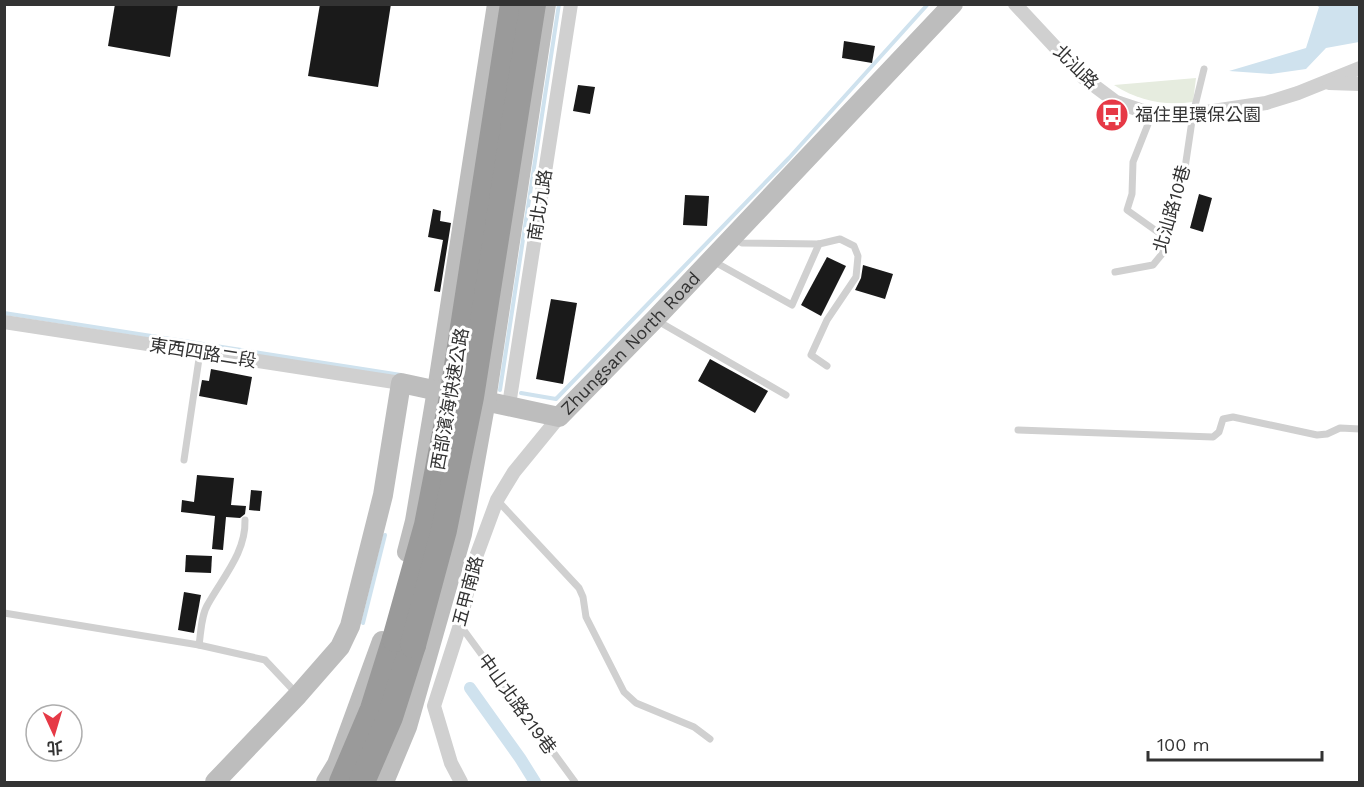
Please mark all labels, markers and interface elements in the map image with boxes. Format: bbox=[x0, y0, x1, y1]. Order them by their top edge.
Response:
street label: 北汕路 bbox=[1050, 40, 1103, 93]
bus stop icon: 福住里環保公園 bbox=[1094, 97, 1130, 133]
place label: 福住里環保公園 bbox=[1135, 104, 1261, 125]
street label: 北汕路10巷 bbox=[1149, 163, 1194, 255]
street label: 南北九路 bbox=[524, 168, 556, 242]
street label: Zhungsan North Road bbox=[556, 267, 704, 419]
street label: 西部濱海快速公路 bbox=[427, 326, 472, 472]
street label: 東西四路二段 bbox=[148, 334, 258, 371]
street label: 五甲南路 bbox=[448, 553, 487, 628]
street label: 中山北路219巷 bbox=[474, 650, 561, 758]
north arrow bbox=[24, 703, 84, 763]
scale bar bbox=[1148, 724, 1322, 762]
text: 100 m bbox=[1157, 734, 1210, 755]
text: 北 bbox=[46, 737, 64, 758]

